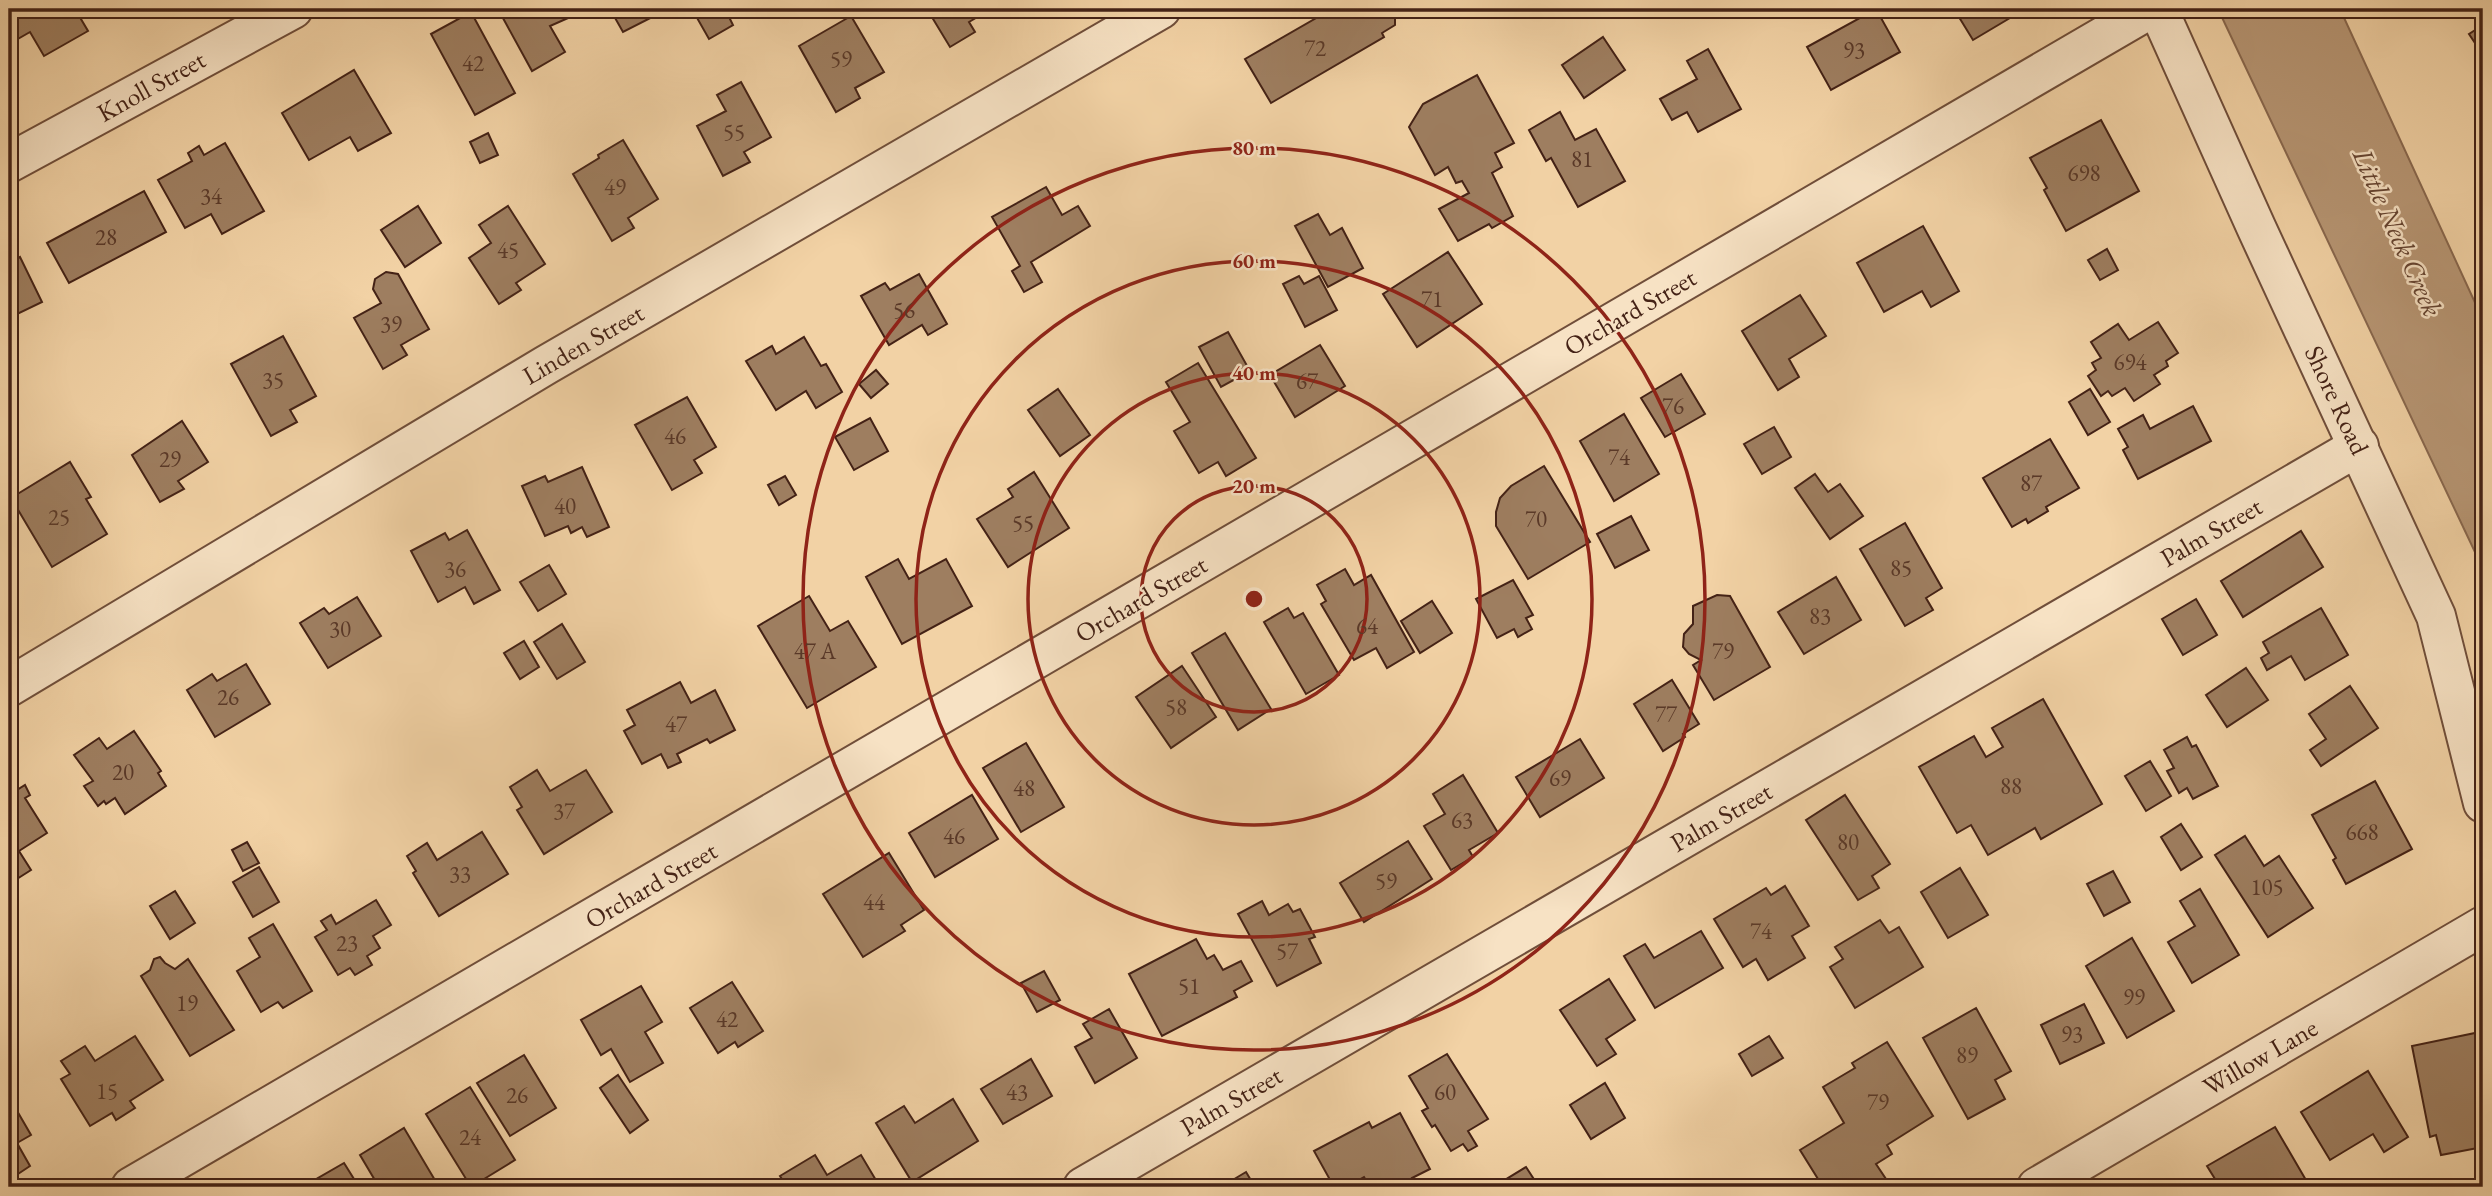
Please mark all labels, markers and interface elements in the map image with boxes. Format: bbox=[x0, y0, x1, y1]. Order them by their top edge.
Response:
house number: 72 bbox=[1304, 33, 1326, 63]
house number: 93 bbox=[1843, 35, 1865, 65]
street label: Knoll Street bbox=[91, 42, 211, 130]
house number: 59 bbox=[830, 44, 852, 74]
house number: 42 bbox=[462, 48, 484, 78]
house number: 55 bbox=[723, 117, 745, 147]
text: 80 m bbox=[1232, 134, 1276, 161]
water label: Little Neck Creek bbox=[2344, 141, 2451, 322]
house number: 81 bbox=[1571, 144, 1593, 174]
house number: 698 bbox=[2067, 158, 2101, 188]
house number: 49 bbox=[604, 172, 626, 202]
house number: 34 bbox=[200, 181, 223, 211]
house number: 28 bbox=[95, 222, 117, 252]
house number: 45 bbox=[497, 235, 519, 265]
text: 60 m bbox=[1232, 247, 1276, 274]
street label: Orchard Street bbox=[1558, 261, 1702, 363]
house number: 71 bbox=[1421, 284, 1443, 314]
house number: 56 bbox=[893, 295, 915, 325]
street label: Linden Street bbox=[516, 296, 650, 392]
house number: 39 bbox=[380, 309, 402, 339]
street label: Shore Road bbox=[2297, 340, 2377, 461]
house number: 694 bbox=[2113, 347, 2148, 377]
text: 40 m bbox=[1232, 359, 1276, 386]
house number: 35 bbox=[262, 365, 284, 395]
house number: 67 bbox=[1296, 366, 1319, 396]
house number: 76 bbox=[1662, 391, 1684, 421]
house number: 46 bbox=[664, 421, 686, 451]
house number: 74 bbox=[1608, 442, 1631, 472]
house number: 29 bbox=[159, 444, 181, 474]
house number: 87 bbox=[2020, 468, 2043, 498]
text: 20 m bbox=[1232, 472, 1276, 499]
street label: Palm Street bbox=[2154, 489, 2268, 575]
house number: 40 bbox=[554, 491, 576, 521]
house number: 25 bbox=[48, 502, 70, 532]
house number: 70 bbox=[1525, 504, 1547, 534]
house number: 55 bbox=[1012, 508, 1034, 538]
street label: Orchard Street bbox=[1069, 548, 1213, 650]
house number: 85 bbox=[1890, 553, 1912, 583]
house number: 36 bbox=[444, 554, 466, 584]
centre of rings bbox=[1242, 587, 1266, 611]
house number: 83 bbox=[1809, 601, 1831, 631]
house number: 64 bbox=[1356, 611, 1379, 641]
house number: 30 bbox=[329, 614, 351, 644]
house number: 47 A bbox=[794, 636, 837, 666]
house number: 79 bbox=[1712, 636, 1734, 666]
house number: 26 bbox=[217, 682, 239, 712]
house number: 58 bbox=[1165, 692, 1187, 722]
house number: 77 bbox=[1655, 699, 1678, 729]
house number: 47 bbox=[665, 709, 688, 739]
house number: 20 bbox=[112, 757, 134, 787]
house number: 69 bbox=[1549, 763, 1571, 793]
house number: 88 bbox=[2000, 771, 2022, 801]
house number: 48 bbox=[1013, 773, 1035, 803]
street label: Palm Street bbox=[1664, 774, 1778, 860]
house number: 37 bbox=[553, 796, 576, 826]
house number: 63 bbox=[1451, 805, 1473, 835]
house number: 668 bbox=[2345, 817, 2379, 847]
house number: 46 bbox=[943, 821, 965, 851]
house number: 80 bbox=[1837, 827, 1859, 857]
street label: Orchard Street bbox=[579, 834, 723, 936]
house number: 33 bbox=[449, 859, 471, 889]
house number: 59 bbox=[1375, 866, 1397, 896]
house number: 105 bbox=[2250, 872, 2284, 902]
house number: 44 bbox=[863, 887, 886, 917]
house number: 74 bbox=[1750, 916, 1773, 946]
house number: 23 bbox=[336, 928, 358, 958]
house number: 57 bbox=[1276, 936, 1299, 966]
house number: 51 bbox=[1178, 971, 1200, 1001]
house number: 99 bbox=[2123, 982, 2145, 1012]
house number: 19 bbox=[176, 988, 198, 1018]
house number: 42 bbox=[716, 1004, 738, 1034]
street label: Willow Lane bbox=[2196, 1011, 2324, 1103]
house number: 93 bbox=[2061, 1019, 2083, 1049]
house number: 89 bbox=[1956, 1040, 1978, 1070]
street label: Palm Street bbox=[1174, 1058, 1288, 1144]
house number: 15 bbox=[96, 1076, 118, 1106]
house number: 43 bbox=[1006, 1077, 1028, 1107]
house number: 60 bbox=[1434, 1077, 1456, 1107]
house number: 26 bbox=[506, 1080, 528, 1110]
house number: 79 bbox=[1867, 1087, 1889, 1117]
house number: 24 bbox=[459, 1122, 482, 1152]

